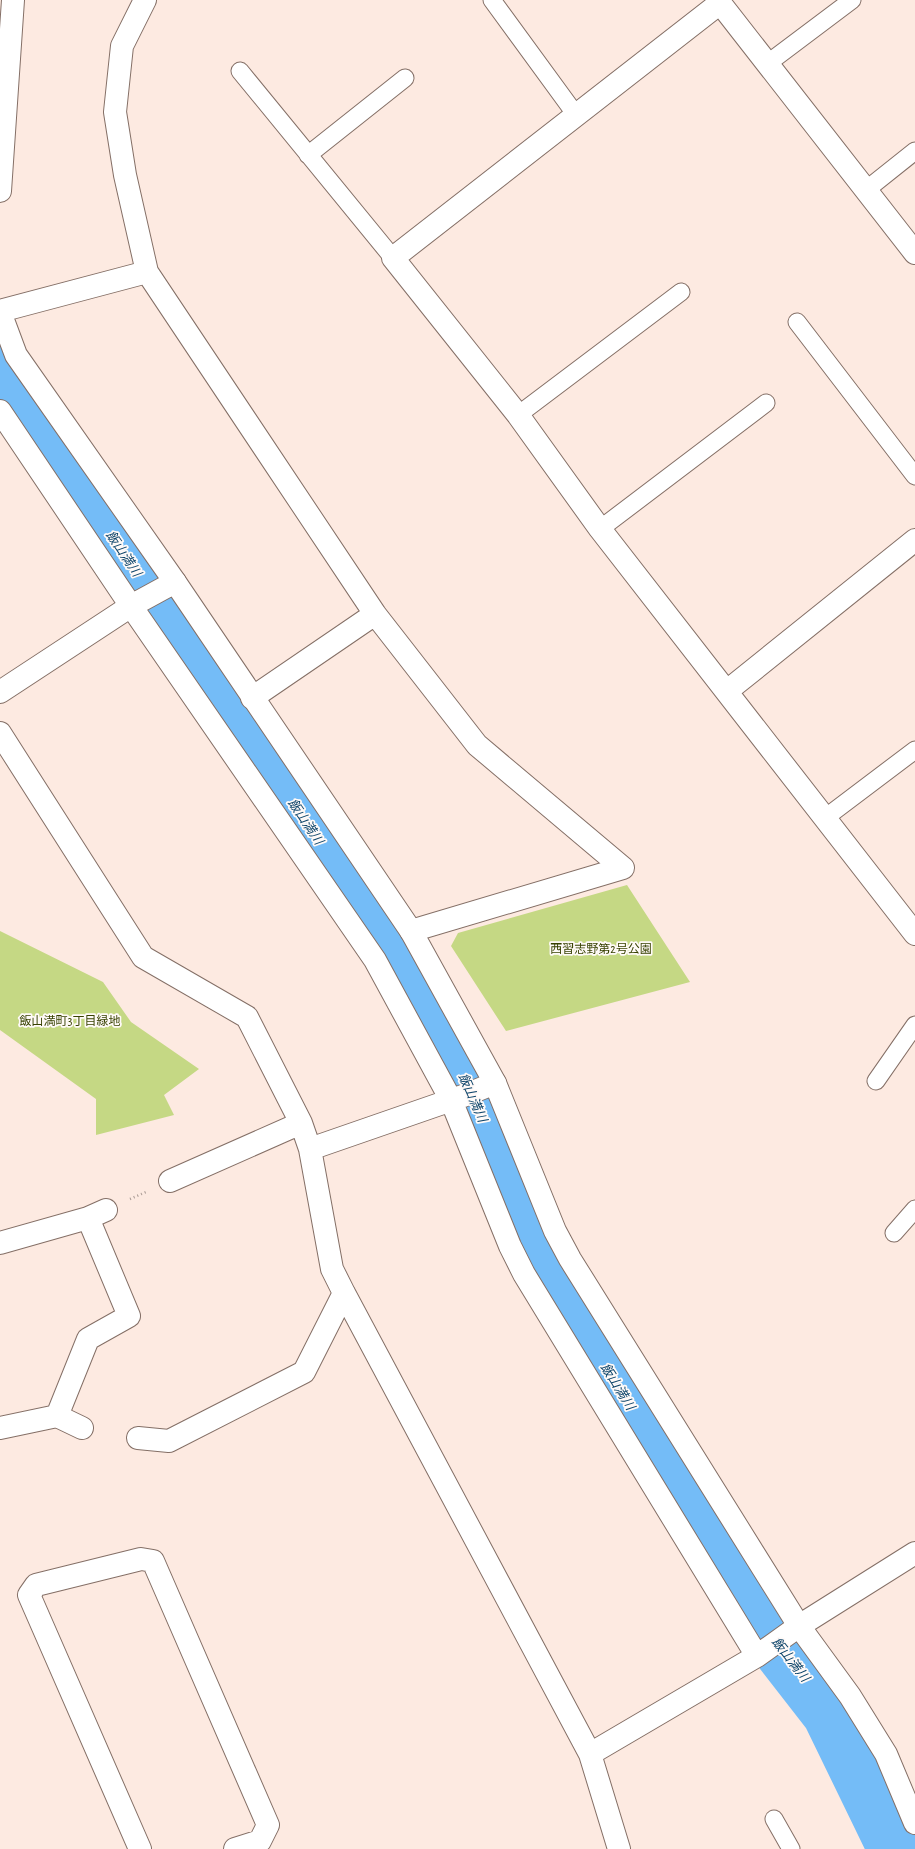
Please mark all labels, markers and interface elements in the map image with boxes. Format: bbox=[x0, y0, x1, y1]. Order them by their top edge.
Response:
water label: 飯山満川 bbox=[103, 528, 145, 581]
water label: 飯山満川 bbox=[285, 796, 327, 849]
park label: 西習志野第2号公園 bbox=[550, 942, 652, 955]
park label: 飯山満町3丁目緑地 bbox=[20, 1014, 120, 1027]
water label: 飯山満川 bbox=[455, 1071, 490, 1126]
water label: 飯山満川 bbox=[598, 1361, 638, 1414]
water label: 飯山満川 bbox=[769, 1635, 813, 1686]

